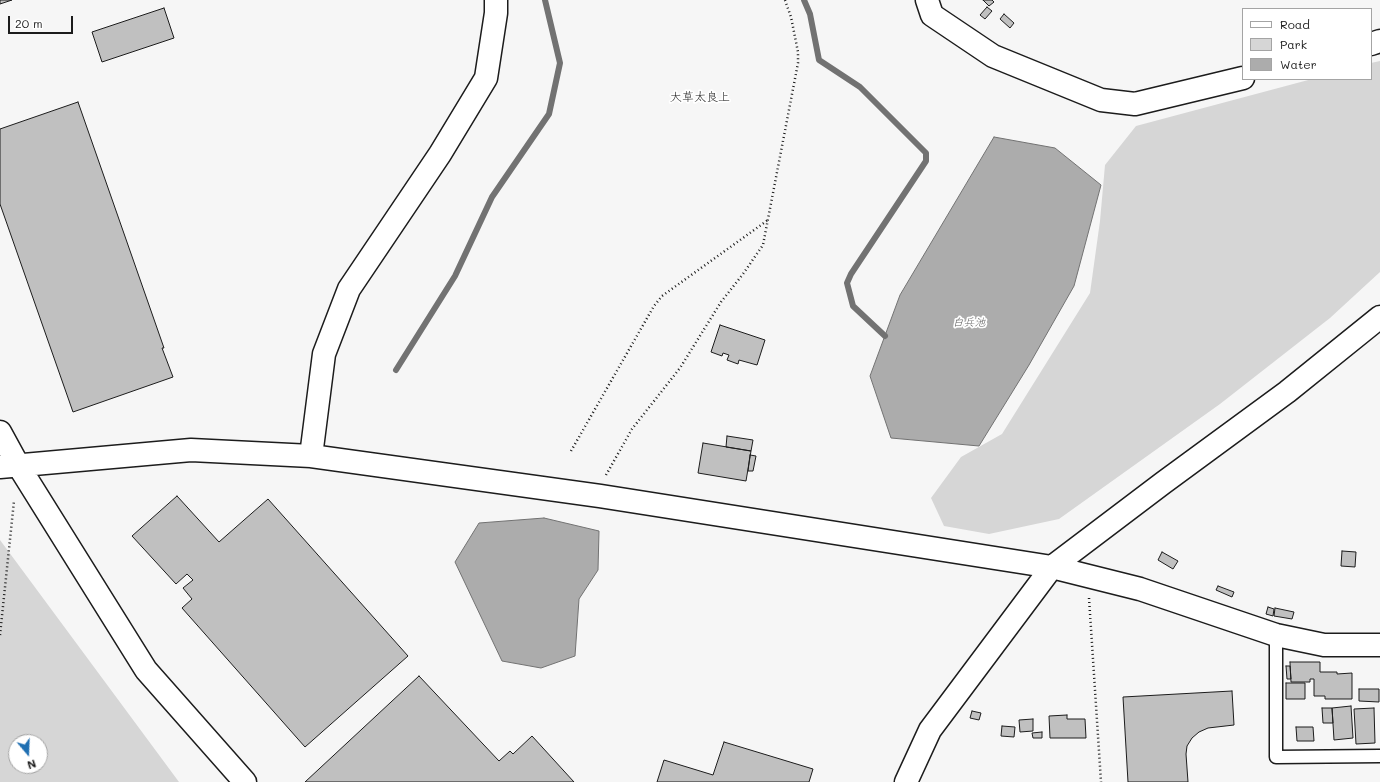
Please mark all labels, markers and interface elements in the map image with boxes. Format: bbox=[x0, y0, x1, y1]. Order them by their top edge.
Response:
scale bar bbox=[10, 8, 75, 34]
legend bbox=[1242, 8, 1372, 80]
text: 20 m bbox=[15, 15, 43, 31]
text: Road bbox=[1280, 16, 1310, 32]
text: Park bbox=[1280, 36, 1307, 52]
text: Water bbox=[1280, 56, 1317, 72]
district label: 大草太良上 bbox=[670, 90, 730, 104]
water label: 白兵池 bbox=[953, 316, 985, 330]
north arrow bbox=[8, 734, 48, 774]
text: N bbox=[25, 756, 38, 773]

